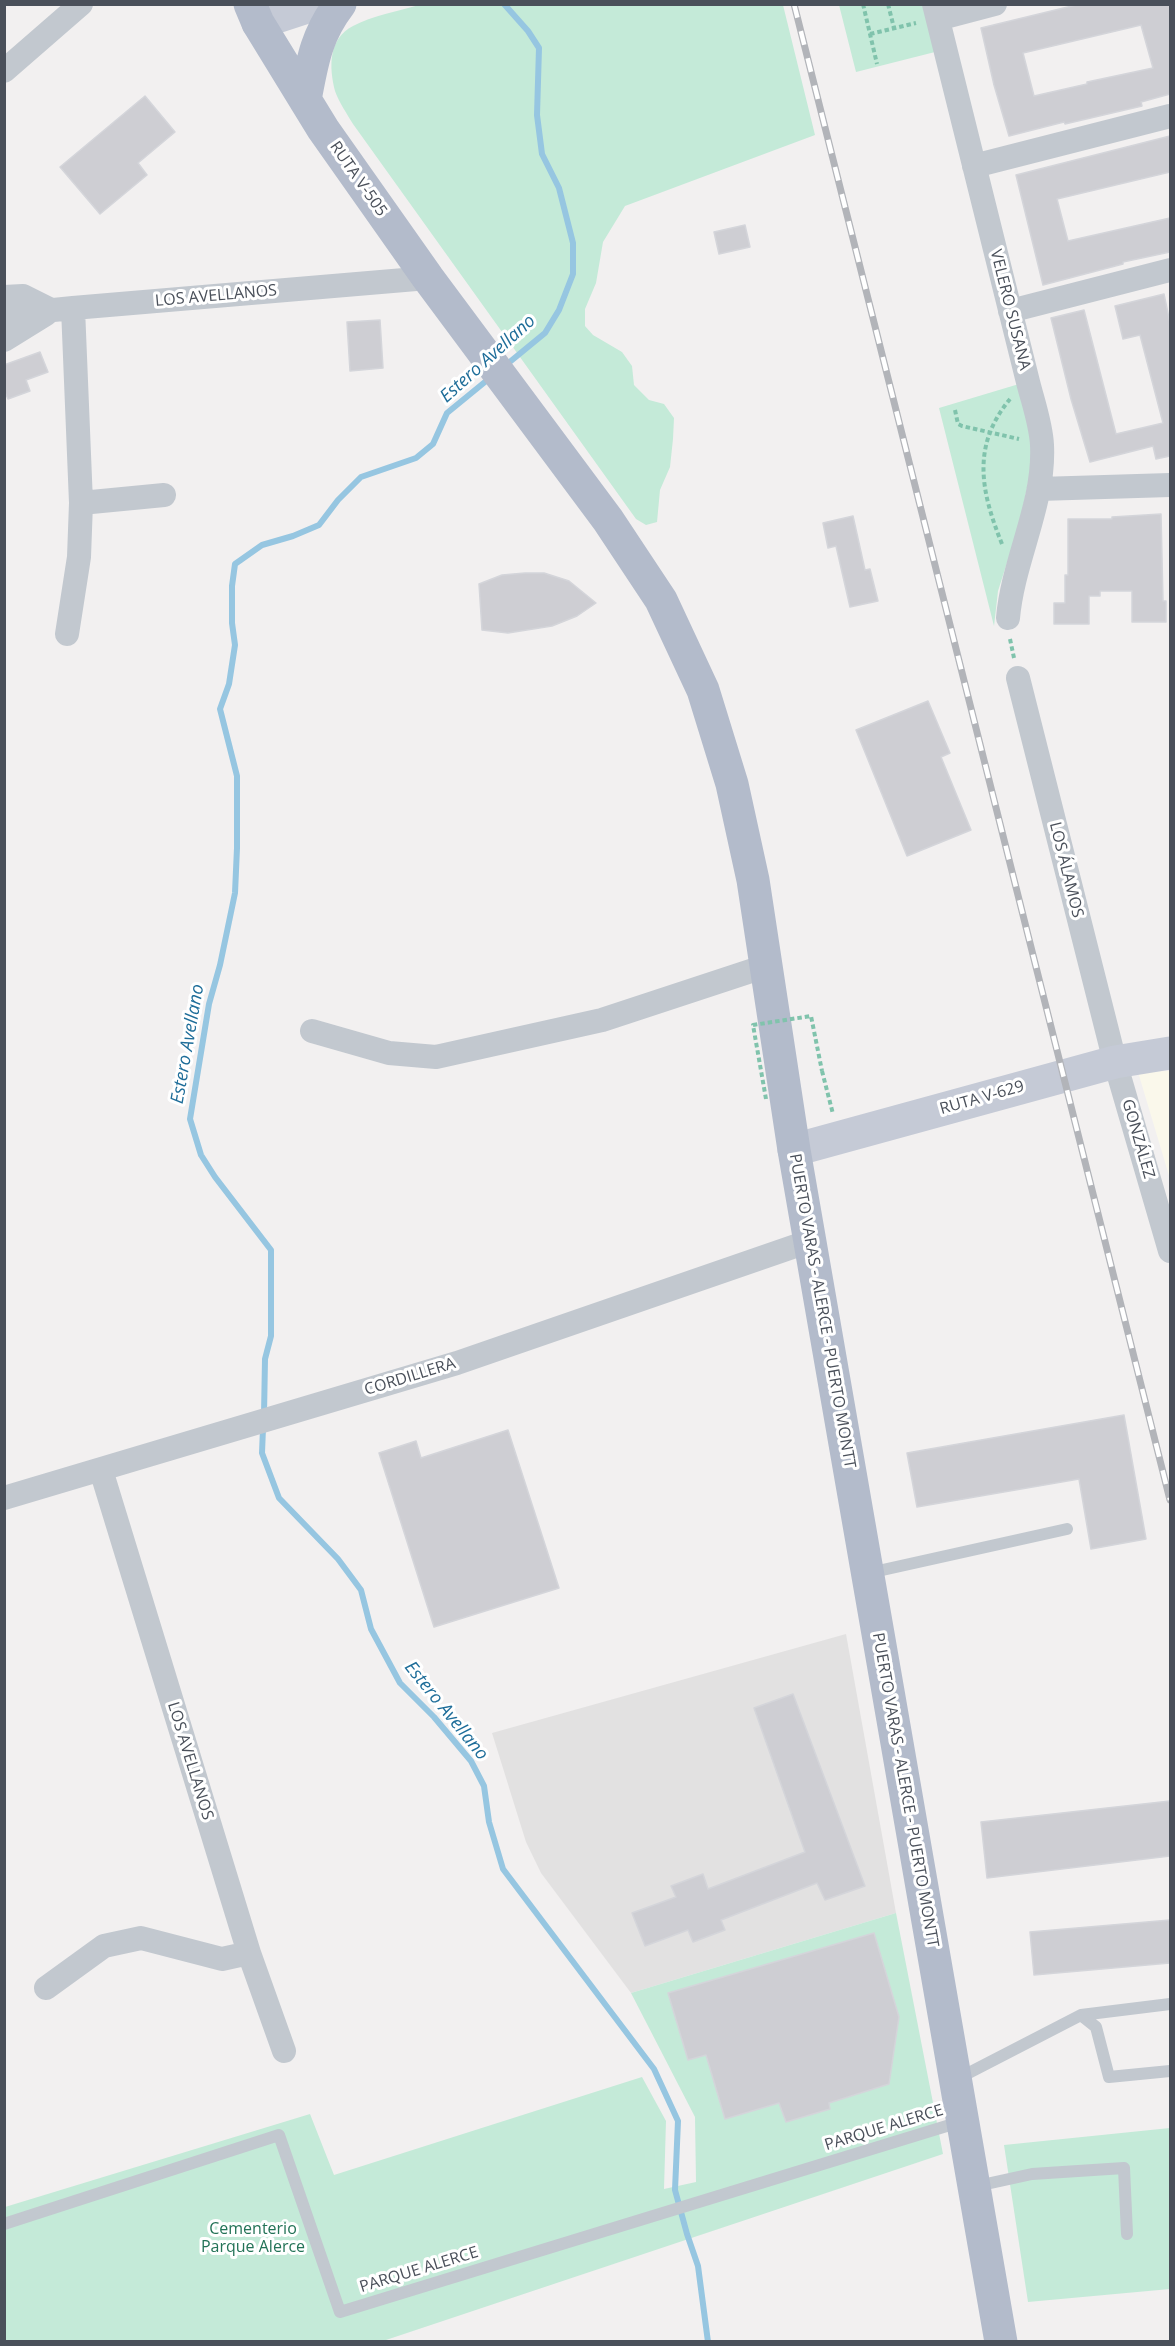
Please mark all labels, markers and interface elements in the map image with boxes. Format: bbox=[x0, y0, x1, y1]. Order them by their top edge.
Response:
street label: RUTA V-505 bbox=[325, 138, 391, 220]
street label: VELERO SUSANA bbox=[986, 248, 1034, 372]
street label: LOS AVELLANOS bbox=[154, 281, 278, 311]
water label: Estero Avellano bbox=[436, 310, 540, 408]
street label: LOS ÁLAMOS bbox=[1045, 820, 1087, 920]
water label: Estero Avellano bbox=[167, 983, 209, 1105]
street label: RUTA V-629 bbox=[938, 1077, 1026, 1119]
street label: GONZÁLEZ bbox=[1117, 1097, 1159, 1181]
street label: PUERTO VARAS - ALERCE - PUERTO MONTT bbox=[785, 1152, 859, 1470]
street label: CORDILLERA bbox=[362, 1354, 458, 1400]
street label: PUERTO VARAS - ALERCE - PUERTO MONTT bbox=[868, 1631, 942, 1949]
water label: Estero Avellano bbox=[400, 1657, 492, 1765]
street label: LOS AVELLANOS bbox=[163, 1700, 217, 1822]
street label: PARQUE ALERCE bbox=[822, 2101, 946, 2155]
park label: Cementerio Parque Alerce bbox=[201, 2219, 305, 2257]
street label: PARQUE ALERCE bbox=[357, 2243, 481, 2297]

